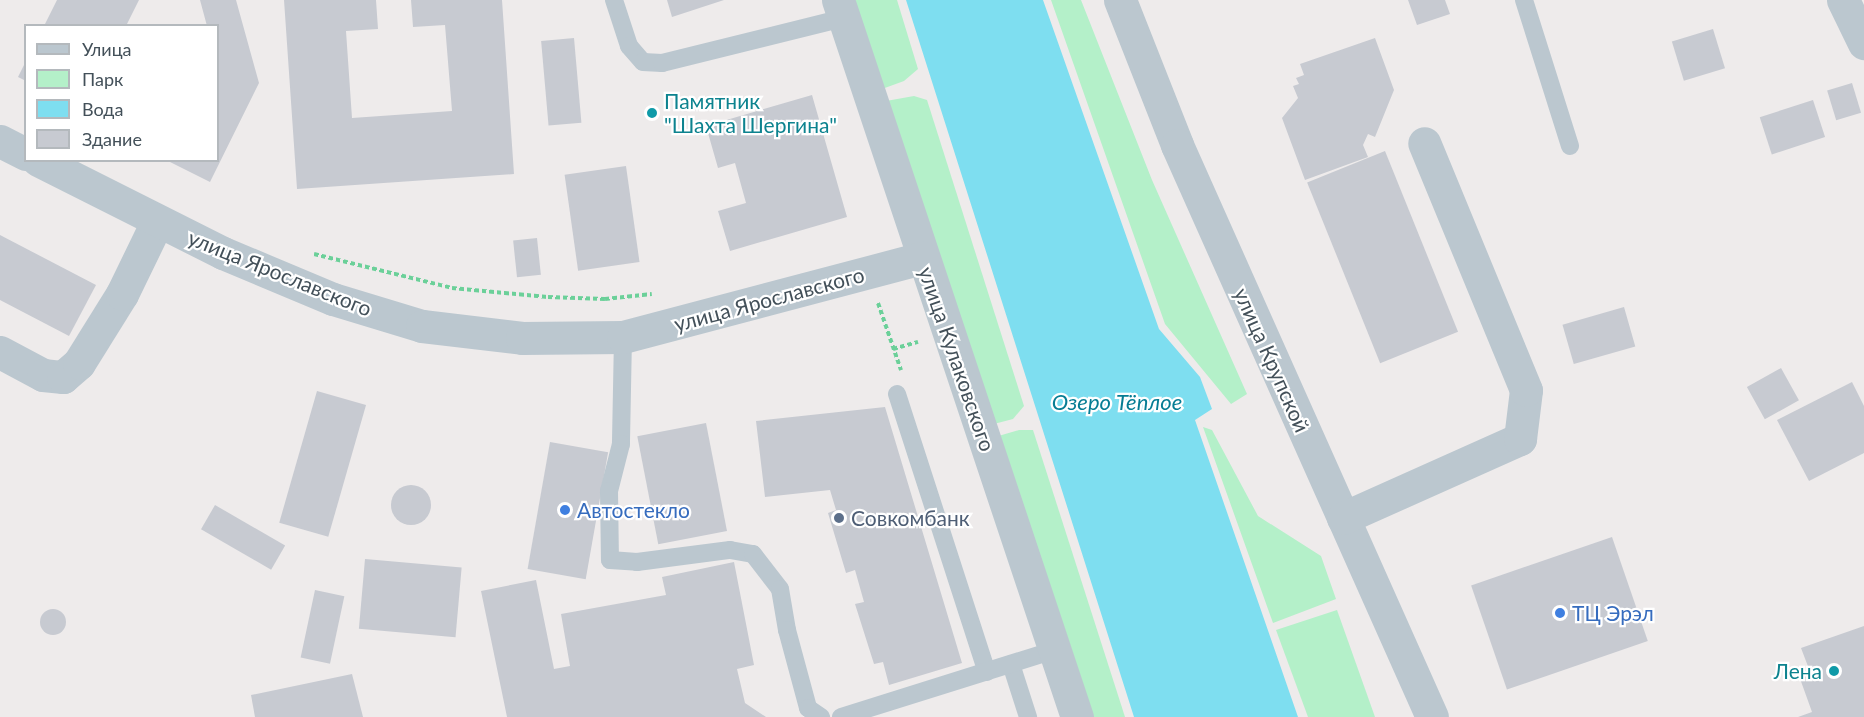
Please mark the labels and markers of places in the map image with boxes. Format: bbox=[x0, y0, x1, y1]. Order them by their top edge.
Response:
place label: Памятник "Шахта Шергина" bbox=[664, 88, 837, 138]
marker: Памятник "Шахта Шергина" bbox=[645, 106, 659, 120]
place label: Автостекло bbox=[577, 497, 690, 523]
marker: Автостекло bbox=[558, 503, 572, 517]
place label: Совкомбанк bbox=[851, 505, 970, 531]
marker: Совкомбанк bbox=[832, 511, 846, 525]
place label: ТЦ Эрэл bbox=[1572, 600, 1654, 626]
marker: ТЦ Эрэл bbox=[1553, 606, 1567, 620]
place label: Лена bbox=[1774, 658, 1822, 684]
marker: Лена bbox=[1827, 664, 1841, 678]

